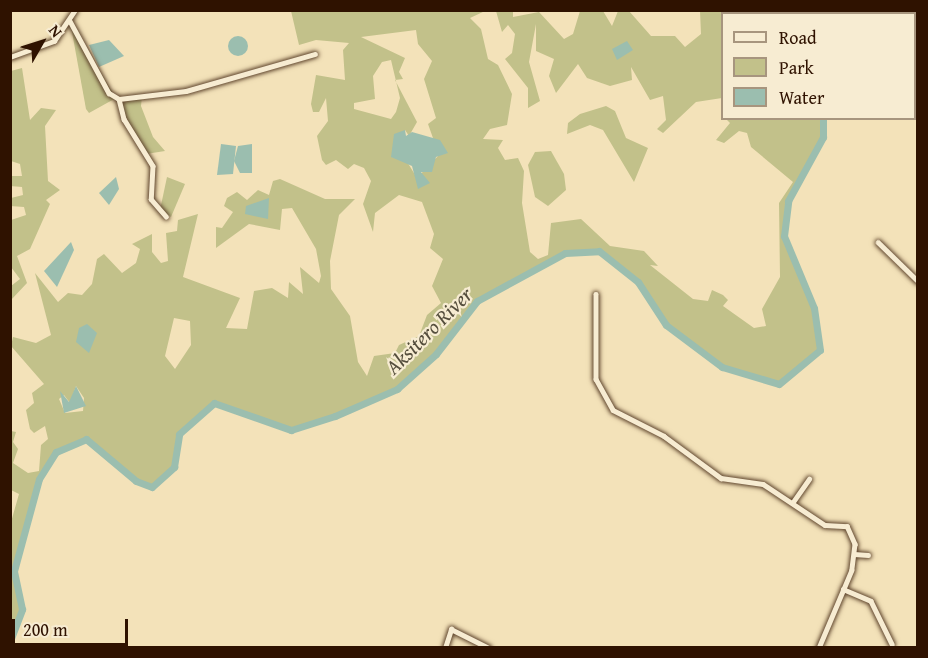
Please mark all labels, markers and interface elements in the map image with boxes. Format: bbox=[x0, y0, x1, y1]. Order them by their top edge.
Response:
north arrow bbox=[12, 12, 72, 72]
legend bbox=[721, 12, 916, 120]
text: N bbox=[43, 19, 69, 42]
text: Road bbox=[779, 24, 817, 51]
text: Park bbox=[779, 54, 814, 81]
text: Water bbox=[779, 84, 824, 111]
water label: Aksitero River bbox=[380, 282, 478, 380]
scale bar bbox=[15, 607, 130, 645]
text: 200 m bbox=[23, 616, 68, 643]

